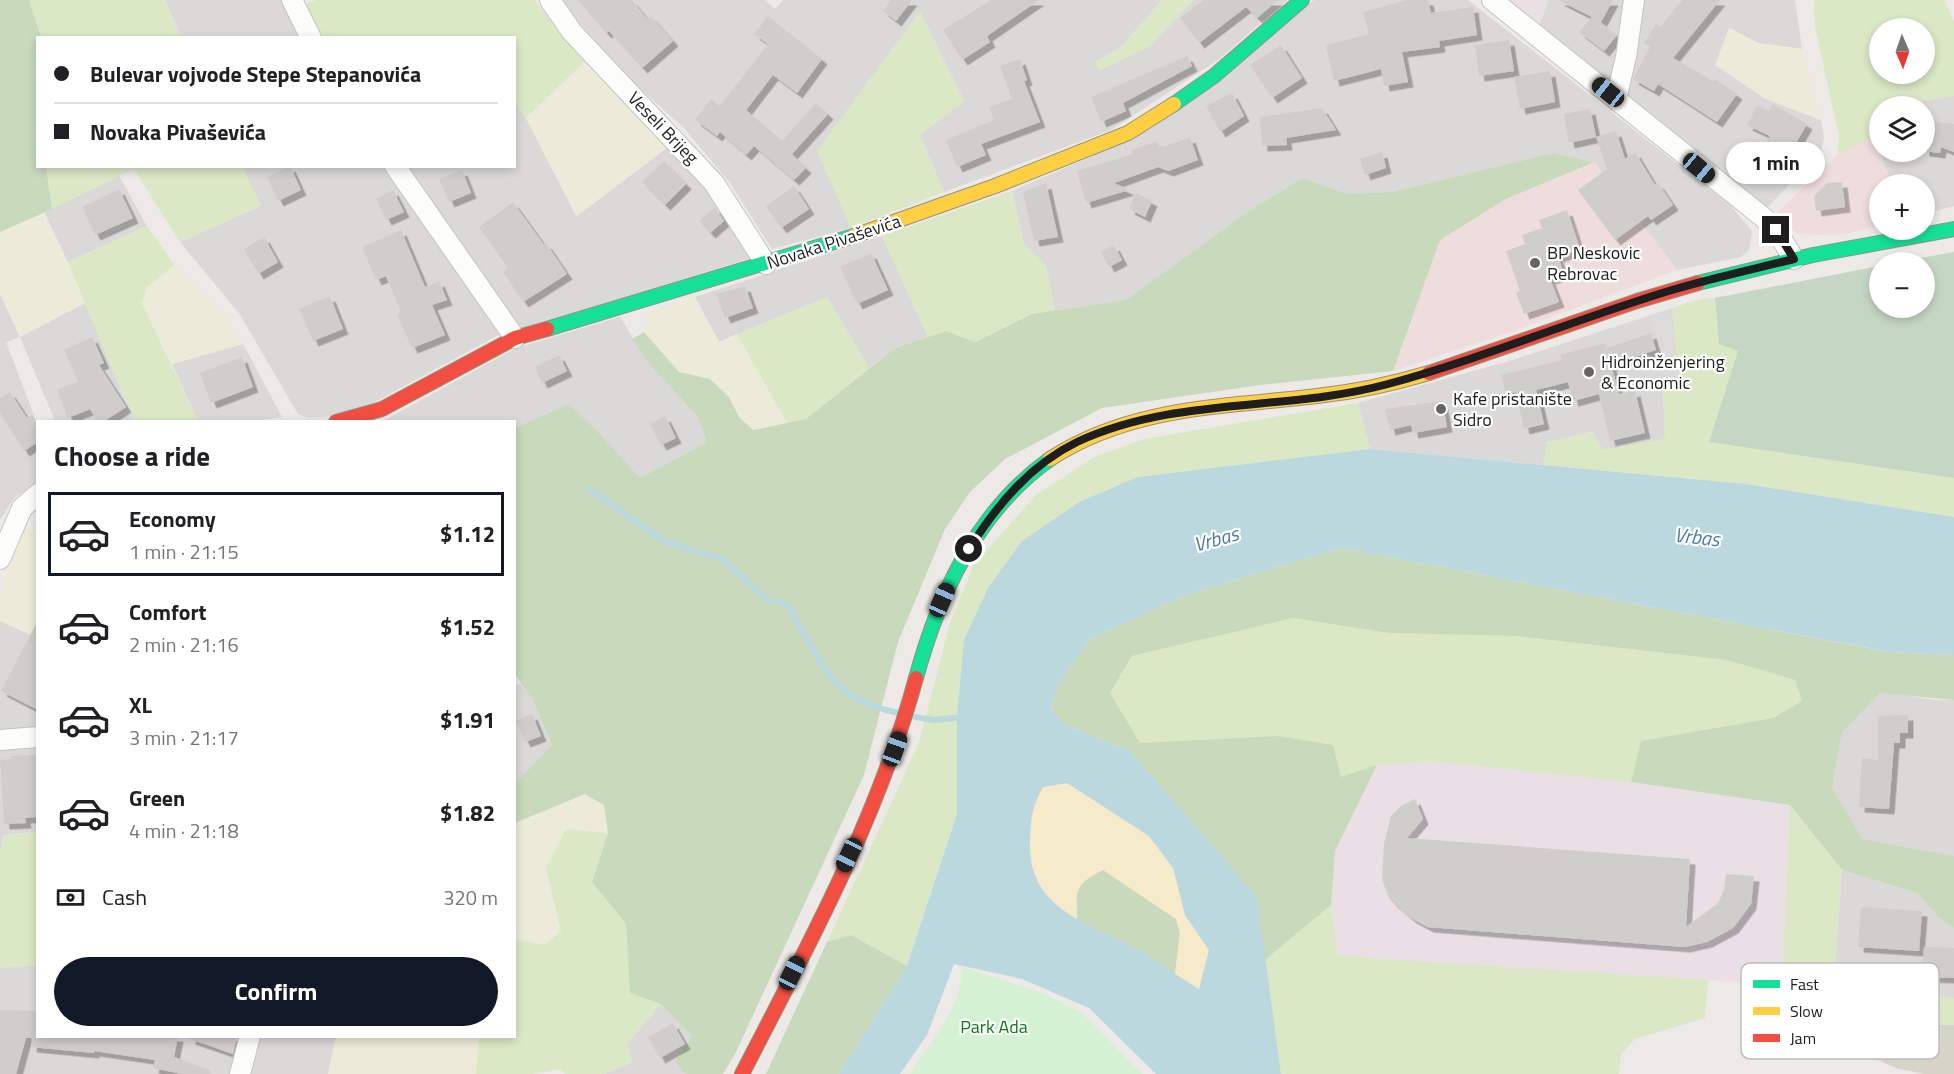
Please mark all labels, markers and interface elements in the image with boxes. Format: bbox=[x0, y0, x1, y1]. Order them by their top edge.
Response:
north arrow bbox=[1869, 18, 1935, 84]
map controls bbox=[1869, 18, 1935, 318]
text: Bulevar vojvode Stepe Stepanovića bbox=[90, 57, 421, 91]
car bbox=[1588, 74, 1628, 110]
street label: Veseli Brijeg bbox=[622, 85, 705, 170]
button: layers bbox=[1869, 96, 1935, 162]
text: Novaka Pivaševića bbox=[90, 115, 266, 149]
callout: 1 min bbox=[1726, 143, 1826, 185]
text: 1 min bbox=[1751, 147, 1800, 178]
car bbox=[1679, 150, 1719, 186]
button: + bbox=[1869, 174, 1935, 240]
street label: Novaka Pivaševića bbox=[763, 207, 904, 276]
route end bbox=[1762, 216, 1789, 243]
place label: BP Neskovic Rebrovac bbox=[1547, 239, 1641, 287]
button: − bbox=[1869, 252, 1935, 318]
marker: BP Neskovic Rebrovac bbox=[1528, 256, 1542, 270]
place label: Hidroinženjering & Economic bbox=[1601, 348, 1725, 396]
marker: Hidroinženjering & Economic bbox=[1582, 365, 1596, 379]
place label: Kafe pristanište Sidro bbox=[1453, 385, 1572, 433]
marker: Kafe pristanište Sidro bbox=[1434, 402, 1448, 416]
text: Choose a ride bbox=[54, 435, 210, 476]
text: Economy bbox=[129, 502, 216, 536]
icon: car bbox=[57, 507, 111, 561]
text: $1.12 bbox=[440, 517, 495, 551]
water label: Vrbas bbox=[1190, 517, 1243, 559]
water label: Vrbas bbox=[1673, 519, 1723, 554]
route start bbox=[955, 535, 982, 562]
text: 1 min · 21:15 bbox=[129, 536, 239, 567]
car bbox=[926, 580, 958, 620]
text: Comfort bbox=[129, 595, 207, 629]
icon: car bbox=[57, 600, 111, 654]
text: $1.52 bbox=[440, 610, 495, 644]
text: 2 min · 21:16 bbox=[129, 629, 239, 660]
text: XL bbox=[129, 688, 152, 722]
icon: car bbox=[57, 693, 111, 747]
text: $1.91 bbox=[440, 703, 495, 737]
text: 3 min · 21:17 bbox=[129, 722, 239, 753]
car bbox=[880, 729, 910, 769]
text: Green bbox=[129, 781, 185, 815]
icon: car bbox=[57, 786, 111, 840]
text: $1.82 bbox=[440, 796, 495, 830]
text: 4 min · 21:18 bbox=[129, 815, 239, 846]
car bbox=[833, 835, 865, 875]
text: Cash bbox=[102, 880, 147, 914]
icon: cash bbox=[54, 881, 87, 914]
text: 320 m bbox=[443, 882, 498, 913]
car bbox=[776, 953, 808, 993]
button: Confirm bbox=[54, 957, 498, 1026]
legend bbox=[1741, 963, 1939, 1059]
text: Fast bbox=[1790, 972, 1819, 996]
text: Slow bbox=[1790, 999, 1823, 1023]
park label: Park Ada bbox=[960, 1013, 1028, 1040]
text: Jam bbox=[1790, 1026, 1816, 1050]

